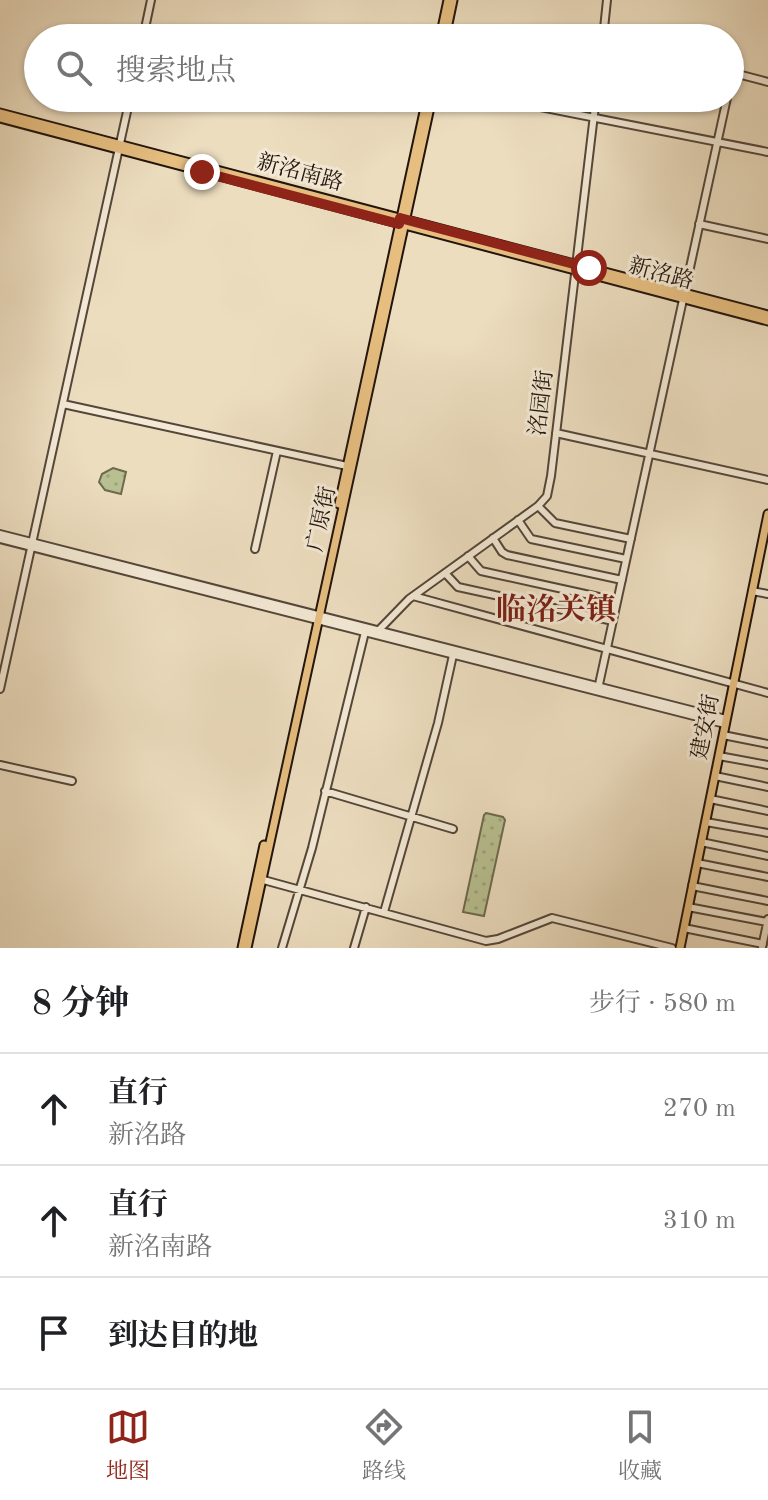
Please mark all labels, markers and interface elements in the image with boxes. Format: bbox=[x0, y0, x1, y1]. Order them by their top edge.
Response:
search box bbox=[24, 24, 744, 112]
icon: search bbox=[52, 46, 96, 90]
text: 搜索地点 bbox=[116, 57, 236, 87]
street label: 新洺南路 bbox=[255, 149, 346, 195]
route end bbox=[184, 154, 220, 190]
route start bbox=[571, 250, 607, 286]
street label: 新洺路 bbox=[626, 253, 696, 293]
street label: 洺园街 bbox=[525, 369, 557, 437]
street label: 广原街 bbox=[302, 484, 340, 554]
district label: 临洺关镇 bbox=[496, 593, 616, 626]
street label: 建安街 bbox=[687, 692, 723, 762]
text: 8 分钟 bbox=[32, 988, 129, 1022]
text: 步行 · 580 m bbox=[589, 991, 736, 1017]
text: 直行 bbox=[108, 1079, 168, 1109]
icon: ahead bbox=[32, 1087, 76, 1131]
text: 270 m bbox=[663, 1096, 736, 1122]
text: 新洺路 bbox=[108, 1123, 186, 1149]
text: 直行 bbox=[108, 1191, 168, 1221]
icon: ahead bbox=[32, 1199, 76, 1243]
text: 310 m bbox=[663, 1208, 736, 1234]
text: 新洺南路 bbox=[108, 1235, 212, 1261]
icon: arrive bbox=[32, 1311, 76, 1355]
text: 到达目的地 bbox=[108, 1322, 258, 1352]
tab: 地图 bbox=[106, 1405, 150, 1486]
tab: 路线 bbox=[362, 1405, 406, 1486]
tab: 收藏 bbox=[618, 1405, 662, 1486]

